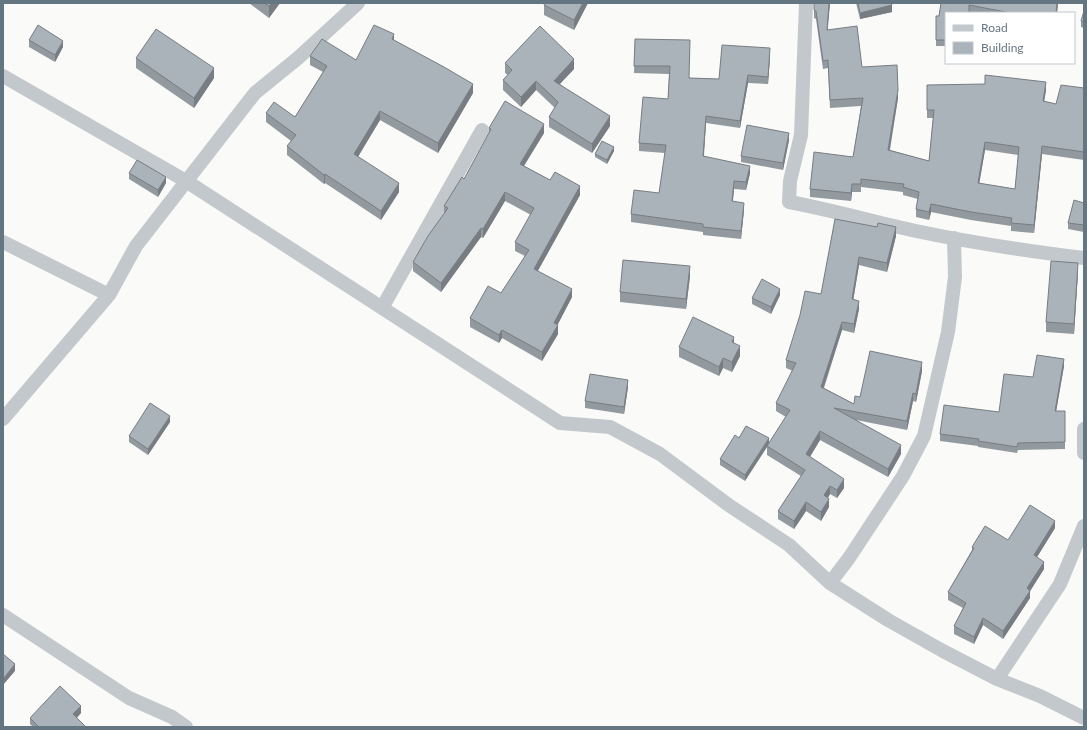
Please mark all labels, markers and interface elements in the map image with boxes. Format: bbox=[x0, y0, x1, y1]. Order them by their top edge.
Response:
legend bbox=[945, 12, 1075, 64]
text: Road bbox=[981, 20, 1008, 35]
text: Building bbox=[981, 40, 1024, 55]

